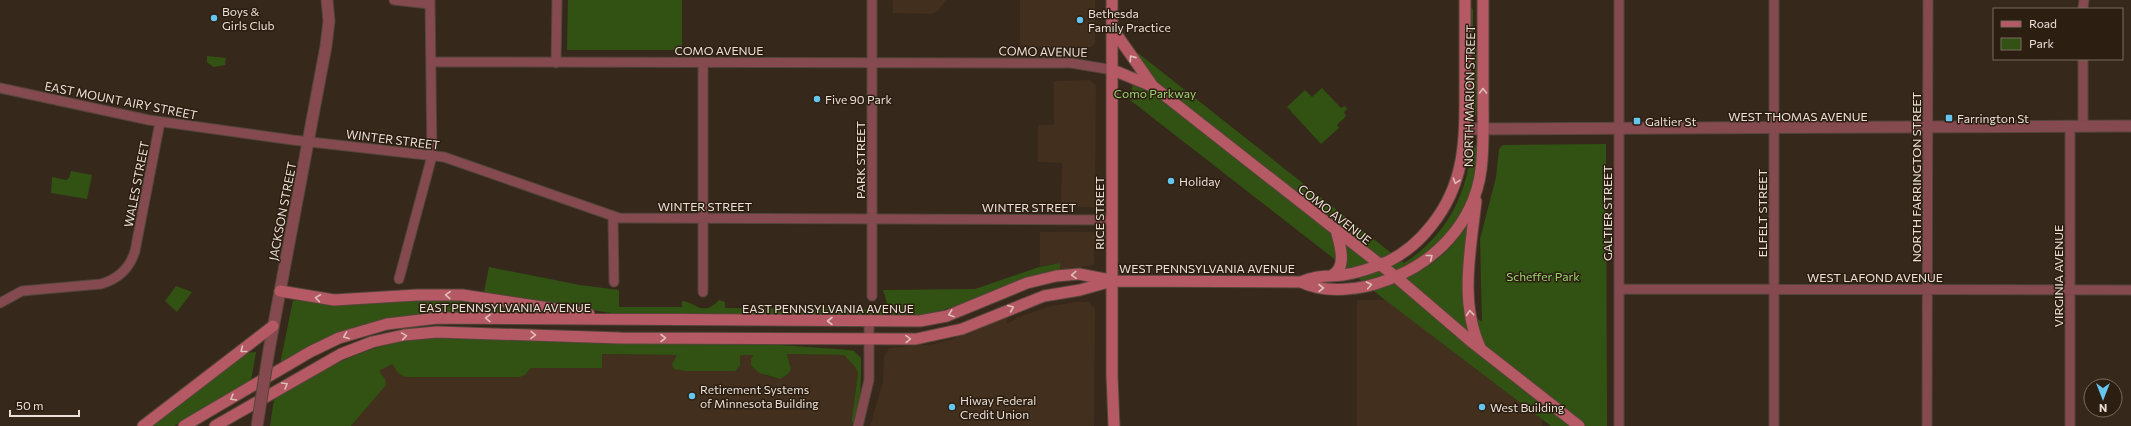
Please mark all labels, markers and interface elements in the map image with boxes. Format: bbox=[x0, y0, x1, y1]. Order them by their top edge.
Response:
place label: Boys & Girls Club bbox=[222, 4, 275, 32]
place label: Bethesda Family Practice bbox=[1088, 6, 1171, 34]
legend bbox=[1993, 8, 2123, 60]
marker: Boys & Girls Club bbox=[209, 13, 219, 23]
marker: Bethesda Family Practice bbox=[1075, 15, 1085, 25]
text: Road bbox=[2029, 16, 2057, 30]
street label: NORTH MARION STREET bbox=[1461, 24, 1477, 167]
text: Park bbox=[2029, 36, 2055, 50]
street label: COMO AVENUE bbox=[675, 43, 763, 57]
street label: COMO AVENUE bbox=[998, 43, 1088, 59]
one-way arrow bbox=[1129, 55, 1137, 62]
street label: EAST MOUNT AIRY STREET bbox=[43, 78, 199, 122]
park label: Como Parkway bbox=[1114, 86, 1196, 100]
one-way arrow bbox=[1479, 88, 1487, 94]
street label: NORTH FARRINGTON STREET bbox=[1909, 91, 1923, 262]
place label: Five 90 Park bbox=[825, 92, 893, 106]
marker: Five 90 Park bbox=[812, 94, 822, 104]
street label: WEST THOMAS AVENUE bbox=[1728, 109, 1868, 123]
place label: Farrington St bbox=[1957, 111, 2029, 125]
marker: Farrington St bbox=[1944, 113, 1954, 123]
place label: Galtier St bbox=[1645, 114, 1696, 128]
marker: Galtier St bbox=[1632, 116, 1642, 126]
street label: PARK STREET bbox=[853, 121, 867, 199]
street label: WINTER STREET bbox=[345, 126, 441, 152]
street label: WALES STREET bbox=[121, 139, 151, 228]
street label: JACKSON STREET bbox=[266, 160, 299, 262]
street label: GALTIER STREET bbox=[1600, 165, 1614, 261]
street label: ELFELT STREET bbox=[1755, 169, 1769, 257]
place label: Holiday bbox=[1179, 174, 1221, 188]
street label: RICE STREET bbox=[1092, 176, 1106, 250]
marker: Holiday bbox=[1166, 176, 1176, 186]
one-way arrow bbox=[1453, 178, 1461, 185]
street label: COMO AVENUE bbox=[1296, 181, 1374, 247]
street label: WINTER STREET bbox=[658, 199, 752, 213]
street label: WINTER STREET bbox=[982, 200, 1076, 214]
street label: VIRGINIA AVENUE bbox=[2051, 225, 2065, 327]
one-way arrow bbox=[1425, 255, 1432, 262]
street label: WEST PENNSYLVANIA AVENUE bbox=[1119, 261, 1295, 275]
park label: Scheffer Park bbox=[1506, 269, 1580, 283]
one-way arrow bbox=[1071, 270, 1077, 279]
street label: WEST LAFOND AVENUE bbox=[1807, 270, 1943, 284]
one-way arrow bbox=[1366, 281, 1372, 290]
one-way arrow bbox=[1318, 284, 1324, 292]
one-way arrow bbox=[445, 291, 451, 299]
one-way arrow bbox=[315, 294, 321, 303]
street label: EAST PENNSYLVANIA AVENUE bbox=[419, 300, 591, 314]
street label: EAST PENNSYLVANIA AVENUE bbox=[742, 301, 914, 315]
one-way arrow bbox=[1007, 305, 1015, 313]
one-way arrow bbox=[948, 309, 955, 318]
one-way arrow bbox=[1466, 310, 1475, 316]
one-way arrow bbox=[485, 314, 491, 322]
one-way arrow bbox=[827, 317, 833, 325]
one-way arrow bbox=[530, 330, 536, 339]
one-way arrow bbox=[343, 331, 350, 339]
one-way arrow bbox=[401, 332, 407, 340]
one-way arrow bbox=[660, 334, 666, 342]
one-way arrow bbox=[905, 335, 911, 344]
one-way arrow bbox=[240, 346, 247, 353]
north arrow bbox=[2083, 378, 2123, 418]
one-way arrow bbox=[280, 382, 287, 390]
place label: Retirement Systems of Minnesota Building bbox=[700, 382, 819, 410]
marker: Retirement Systems of Minnesota Building bbox=[687, 391, 697, 401]
scale bar bbox=[10, 392, 79, 418]
one-way arrow bbox=[229, 393, 237, 400]
place label: Hiway Federal Credit Union bbox=[960, 393, 1036, 421]
text: 50 m bbox=[16, 398, 44, 412]
place label: West Building bbox=[1490, 400, 1565, 414]
marker: Hiway Federal Credit Union bbox=[947, 402, 957, 412]
marker: West Building bbox=[1477, 402, 1487, 412]
text: N bbox=[2099, 402, 2107, 415]

